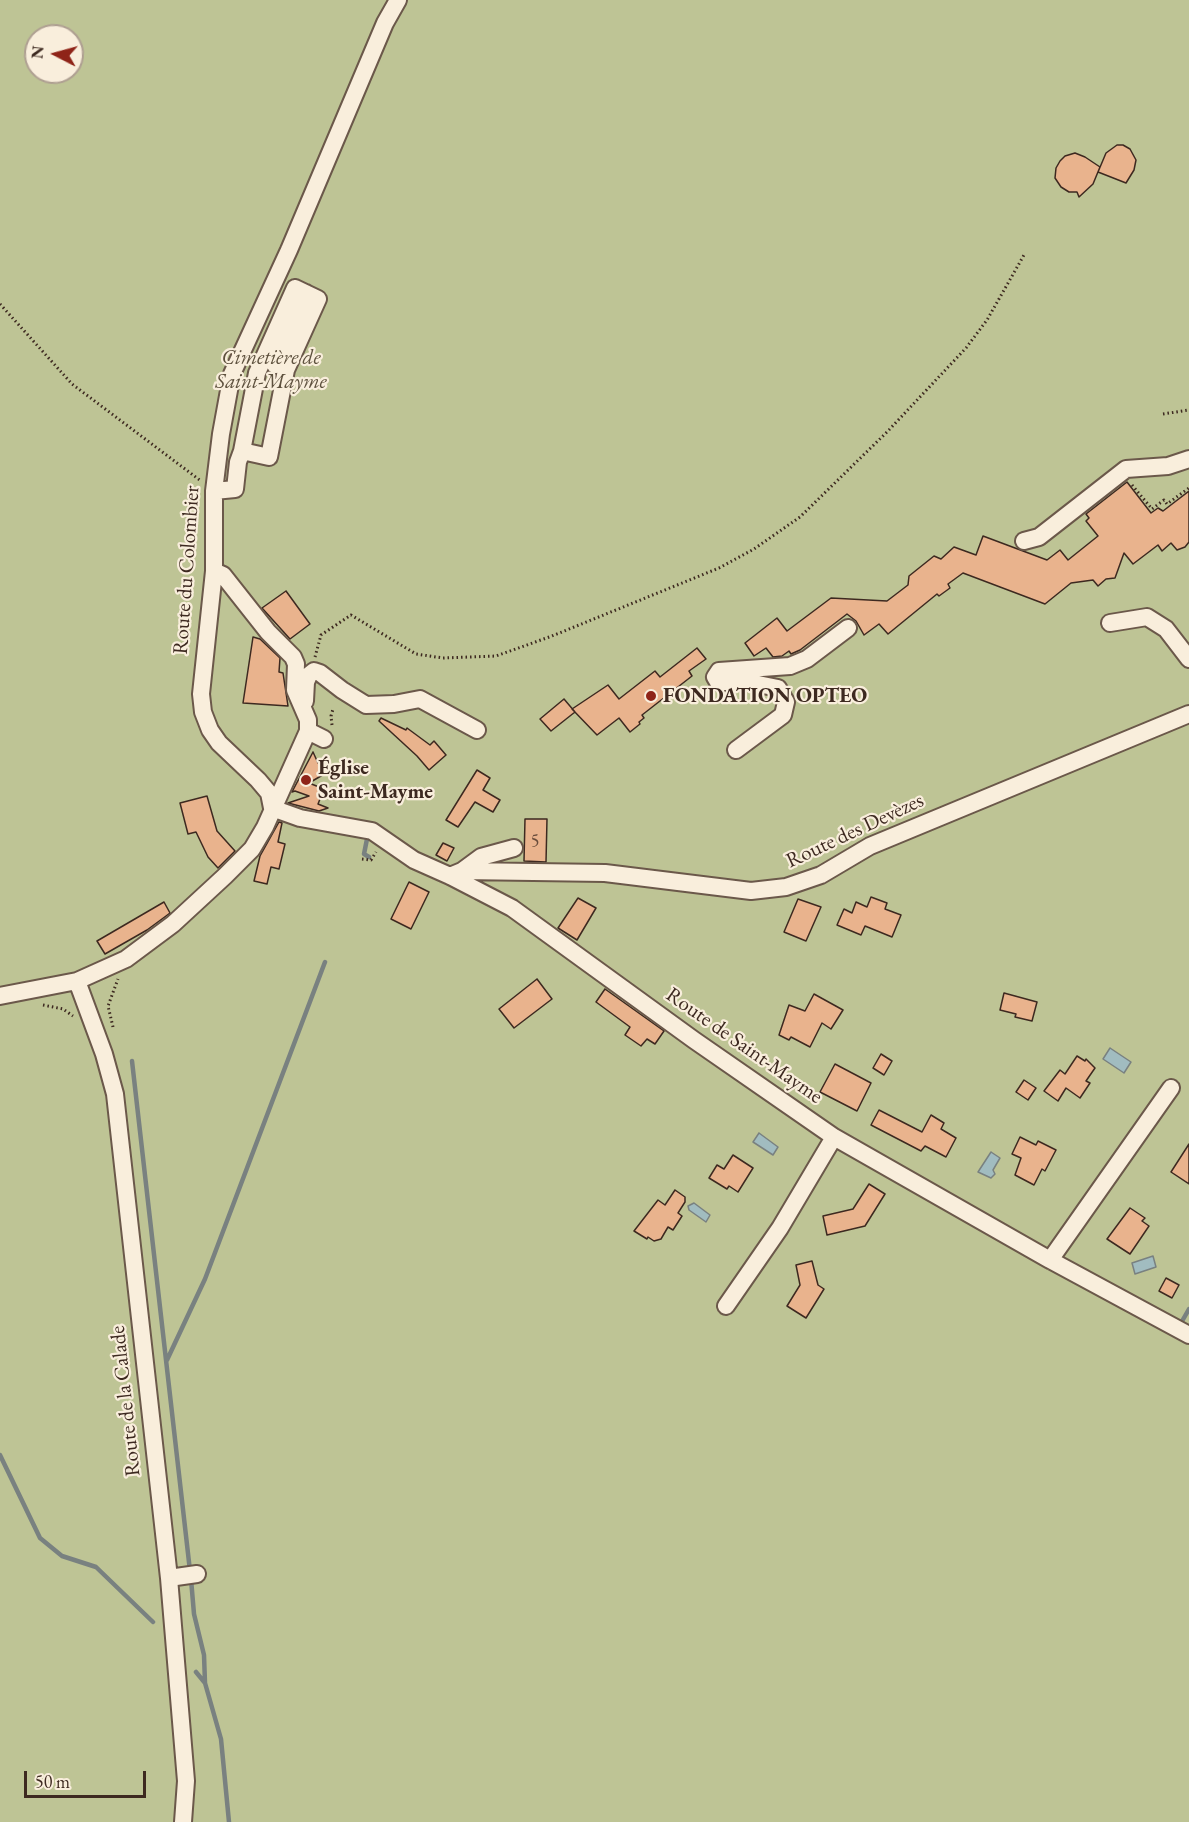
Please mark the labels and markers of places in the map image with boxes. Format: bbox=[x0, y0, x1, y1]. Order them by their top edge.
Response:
place label: FONDATION OPTEO bbox=[663, 683, 867, 709]
marker: FONDATION OPTEO bbox=[644, 689, 658, 703]
place label: Église Saint-Mayme bbox=[318, 755, 433, 805]
marker: Église Saint-Mayme bbox=[299, 773, 313, 787]

